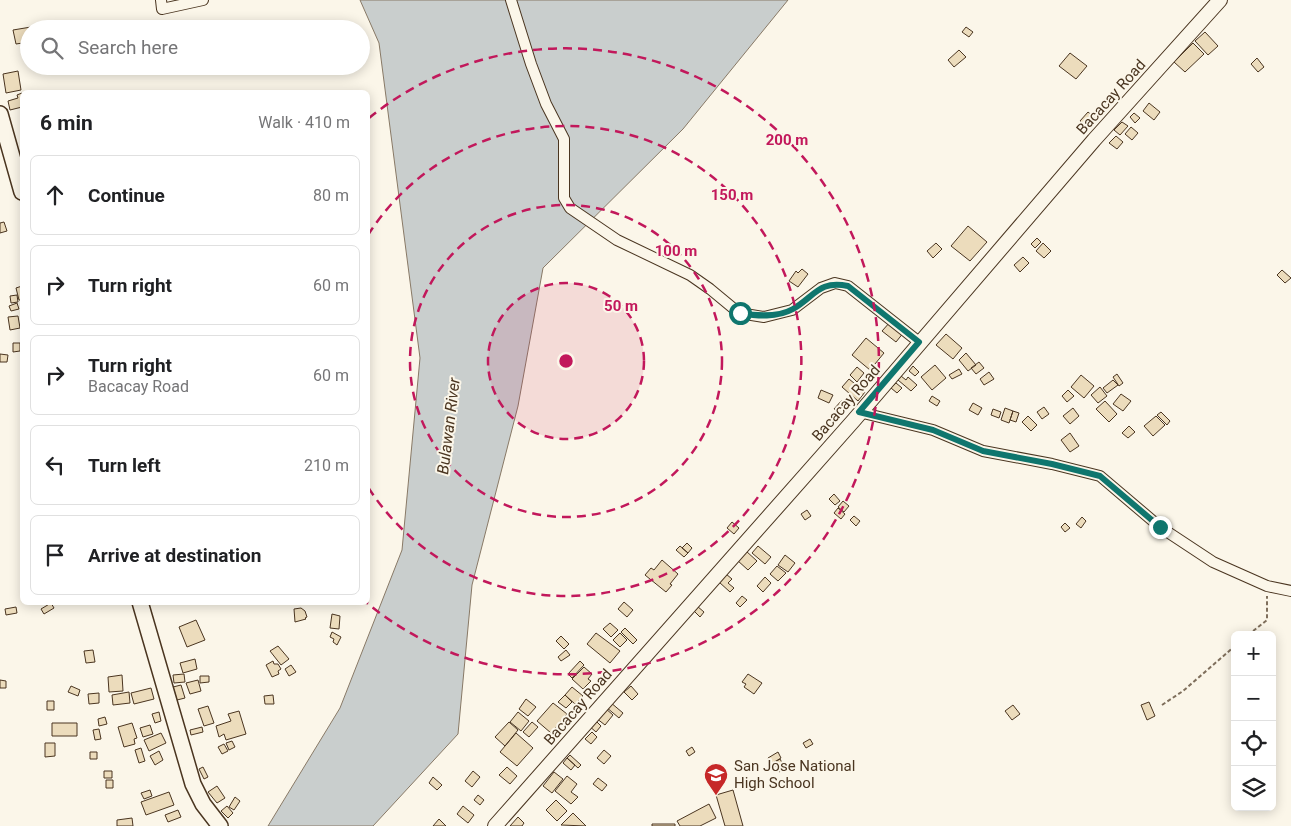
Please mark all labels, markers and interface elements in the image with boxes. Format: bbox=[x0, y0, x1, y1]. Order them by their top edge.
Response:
search box bbox=[20, 20, 370, 75]
icon: search bbox=[38, 34, 66, 62]
text: Search here bbox=[78, 36, 178, 59]
street label: Bacacay Road bbox=[1073, 56, 1149, 138]
text: 6 min bbox=[40, 111, 93, 135]
text: Walk · 410 m bbox=[258, 113, 350, 132]
text: 200 m bbox=[766, 131, 808, 149]
icon: ahead bbox=[41, 181, 69, 209]
text: Continue bbox=[88, 184, 165, 207]
text: 80 m bbox=[313, 186, 349, 205]
text: 150 m bbox=[711, 186, 753, 204]
text: 100 m bbox=[655, 242, 697, 260]
icon: right bbox=[41, 271, 69, 299]
text: Turn right bbox=[88, 274, 172, 297]
text: 60 m bbox=[313, 276, 349, 295]
text: 50 m bbox=[604, 297, 638, 315]
route start bbox=[729, 302, 752, 325]
centre of rings bbox=[557, 352, 575, 370]
text: Turn right bbox=[88, 354, 172, 377]
icon: right bbox=[41, 361, 69, 389]
street label: Bacacay Road bbox=[808, 361, 884, 445]
text: 60 m bbox=[313, 366, 349, 385]
water label: Bulawan River bbox=[433, 376, 464, 476]
text: Bacacay Road bbox=[88, 377, 189, 396]
icon: left bbox=[41, 451, 69, 479]
text: Turn left bbox=[88, 454, 161, 477]
text: 210 m bbox=[304, 456, 349, 475]
route end bbox=[1149, 516, 1172, 539]
icon: arrive bbox=[41, 541, 69, 569]
text: Arrive at destination bbox=[88, 544, 261, 567]
map controls bbox=[1231, 631, 1276, 811]
button: + bbox=[1231, 631, 1276, 676]
street label: Bacacay Road bbox=[540, 665, 616, 749]
button: − bbox=[1231, 676, 1276, 721]
button: locate bbox=[1231, 721, 1276, 766]
place label: San Jose National High School bbox=[734, 757, 855, 792]
school or university icon: San Jose National High School bbox=[703, 762, 729, 796]
button: layers bbox=[1231, 766, 1276, 811]

